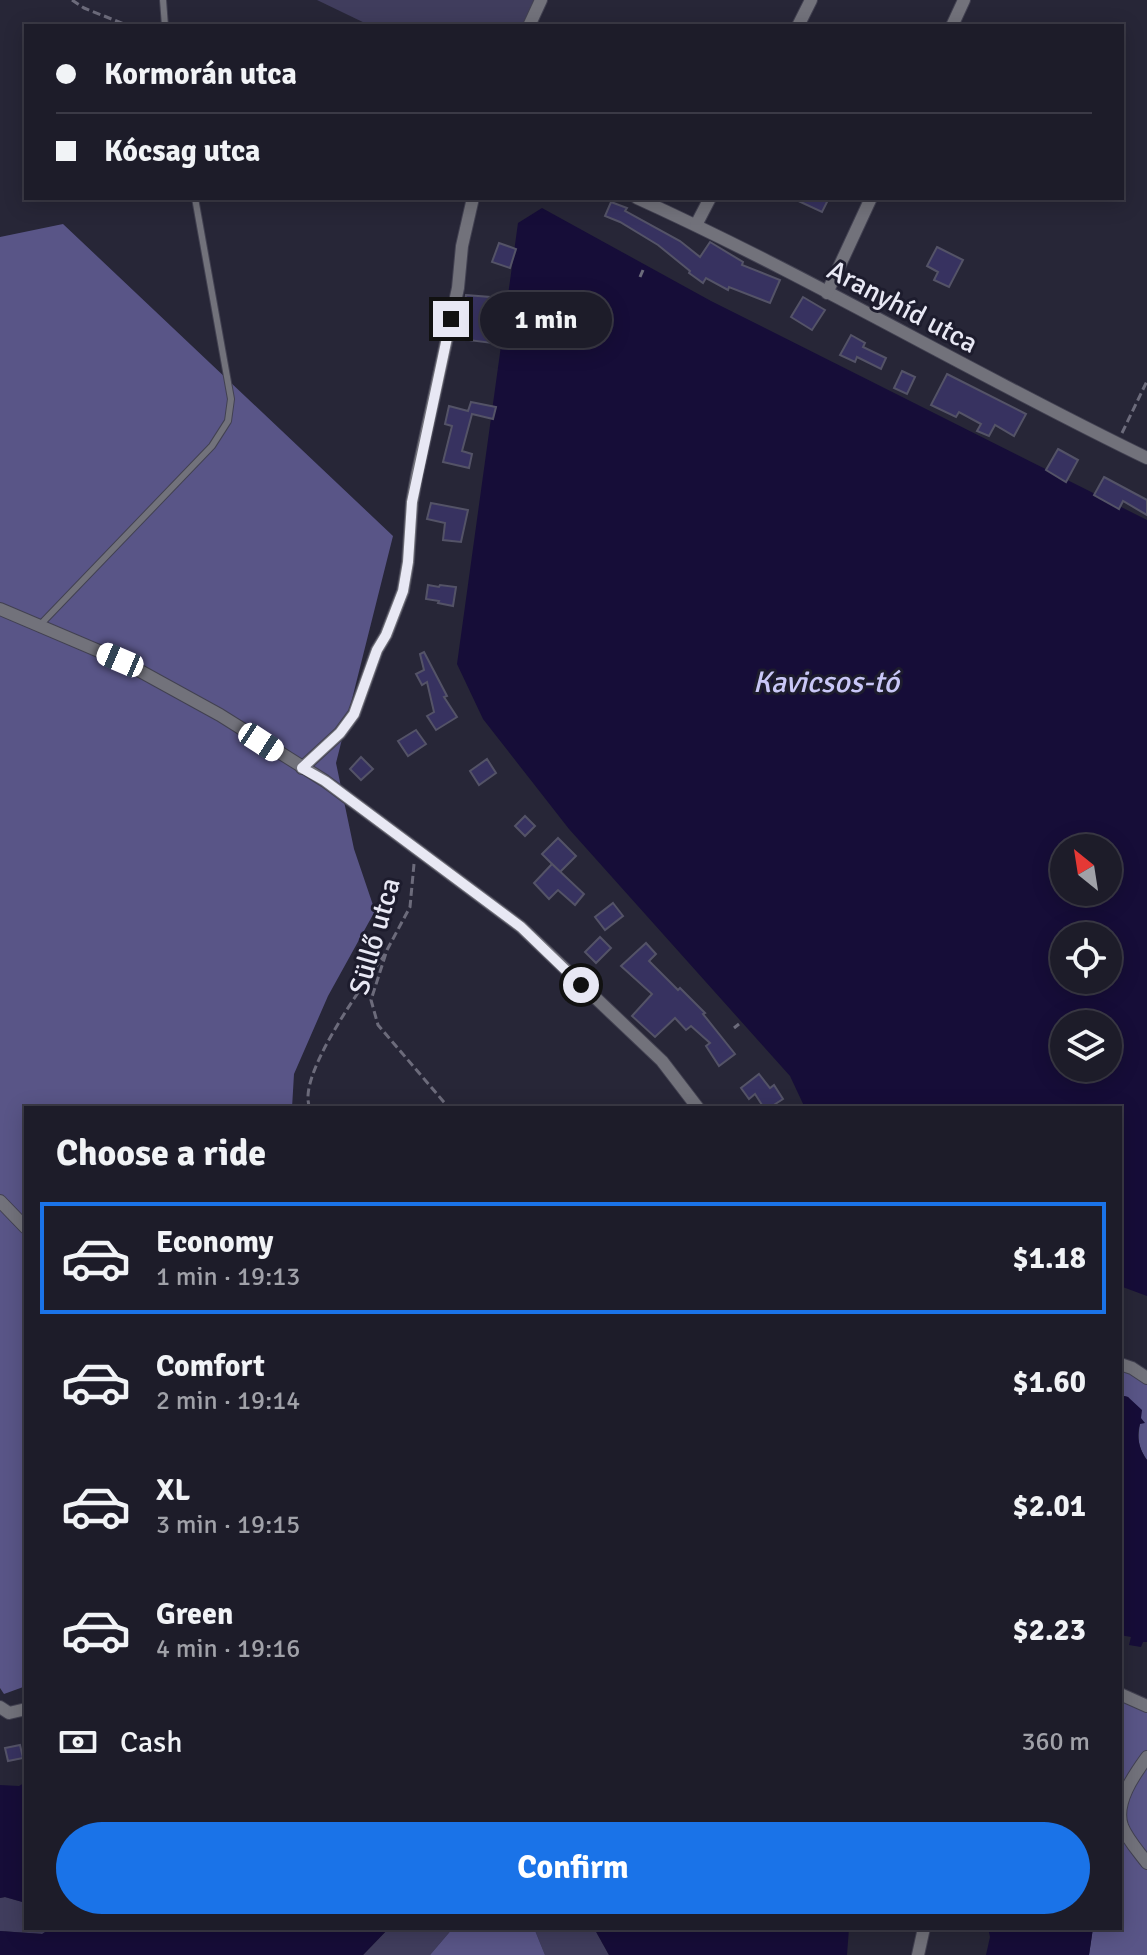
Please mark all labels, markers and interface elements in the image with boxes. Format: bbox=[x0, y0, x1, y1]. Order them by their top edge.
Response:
text: Kormorán utca bbox=[104, 56, 297, 93]
text: Kócsag utca bbox=[104, 133, 261, 170]
street label: Aranyhíd utca bbox=[822, 253, 984, 361]
callout: 1 min bbox=[479, 291, 611, 347]
route end bbox=[433, 301, 469, 337]
text: 1 min bbox=[515, 304, 577, 336]
car bbox=[93, 640, 147, 680]
water label: Kavicsos-tó bbox=[753, 664, 902, 701]
car bbox=[234, 719, 288, 765]
north arrow bbox=[1050, 834, 1122, 906]
map controls bbox=[1050, 834, 1122, 1082]
street label: Süllő utca bbox=[342, 874, 408, 999]
button: locate bbox=[1050, 922, 1122, 994]
route start bbox=[563, 967, 599, 1003]
button: layers bbox=[1050, 1010, 1122, 1082]
text: Choose a ride bbox=[56, 1131, 266, 1176]
icon: car bbox=[60, 1222, 132, 1294]
text: Economy bbox=[156, 1224, 273, 1261]
text: $1.18 bbox=[1013, 1240, 1086, 1277]
text: 1 min · 19:13 bbox=[156, 1261, 300, 1293]
icon: car bbox=[60, 1346, 132, 1418]
text: Comfort bbox=[156, 1348, 265, 1385]
text: $1.60 bbox=[1013, 1364, 1086, 1401]
text: 2 min · 19:14 bbox=[156, 1385, 300, 1417]
icon: car bbox=[60, 1470, 132, 1542]
text: XL bbox=[156, 1472, 190, 1509]
text: $2.01 bbox=[1013, 1488, 1086, 1525]
text: 3 min · 19:15 bbox=[156, 1509, 300, 1541]
icon: car bbox=[60, 1594, 132, 1666]
text: Green bbox=[156, 1596, 233, 1633]
text: $2.23 bbox=[1013, 1612, 1086, 1649]
text: 4 min · 19:16 bbox=[156, 1633, 300, 1665]
icon: cash bbox=[56, 1720, 100, 1764]
text: Cash bbox=[120, 1724, 183, 1761]
text: 360 m bbox=[1021, 1726, 1090, 1758]
button: Confirm bbox=[56, 1822, 1090, 1914]

